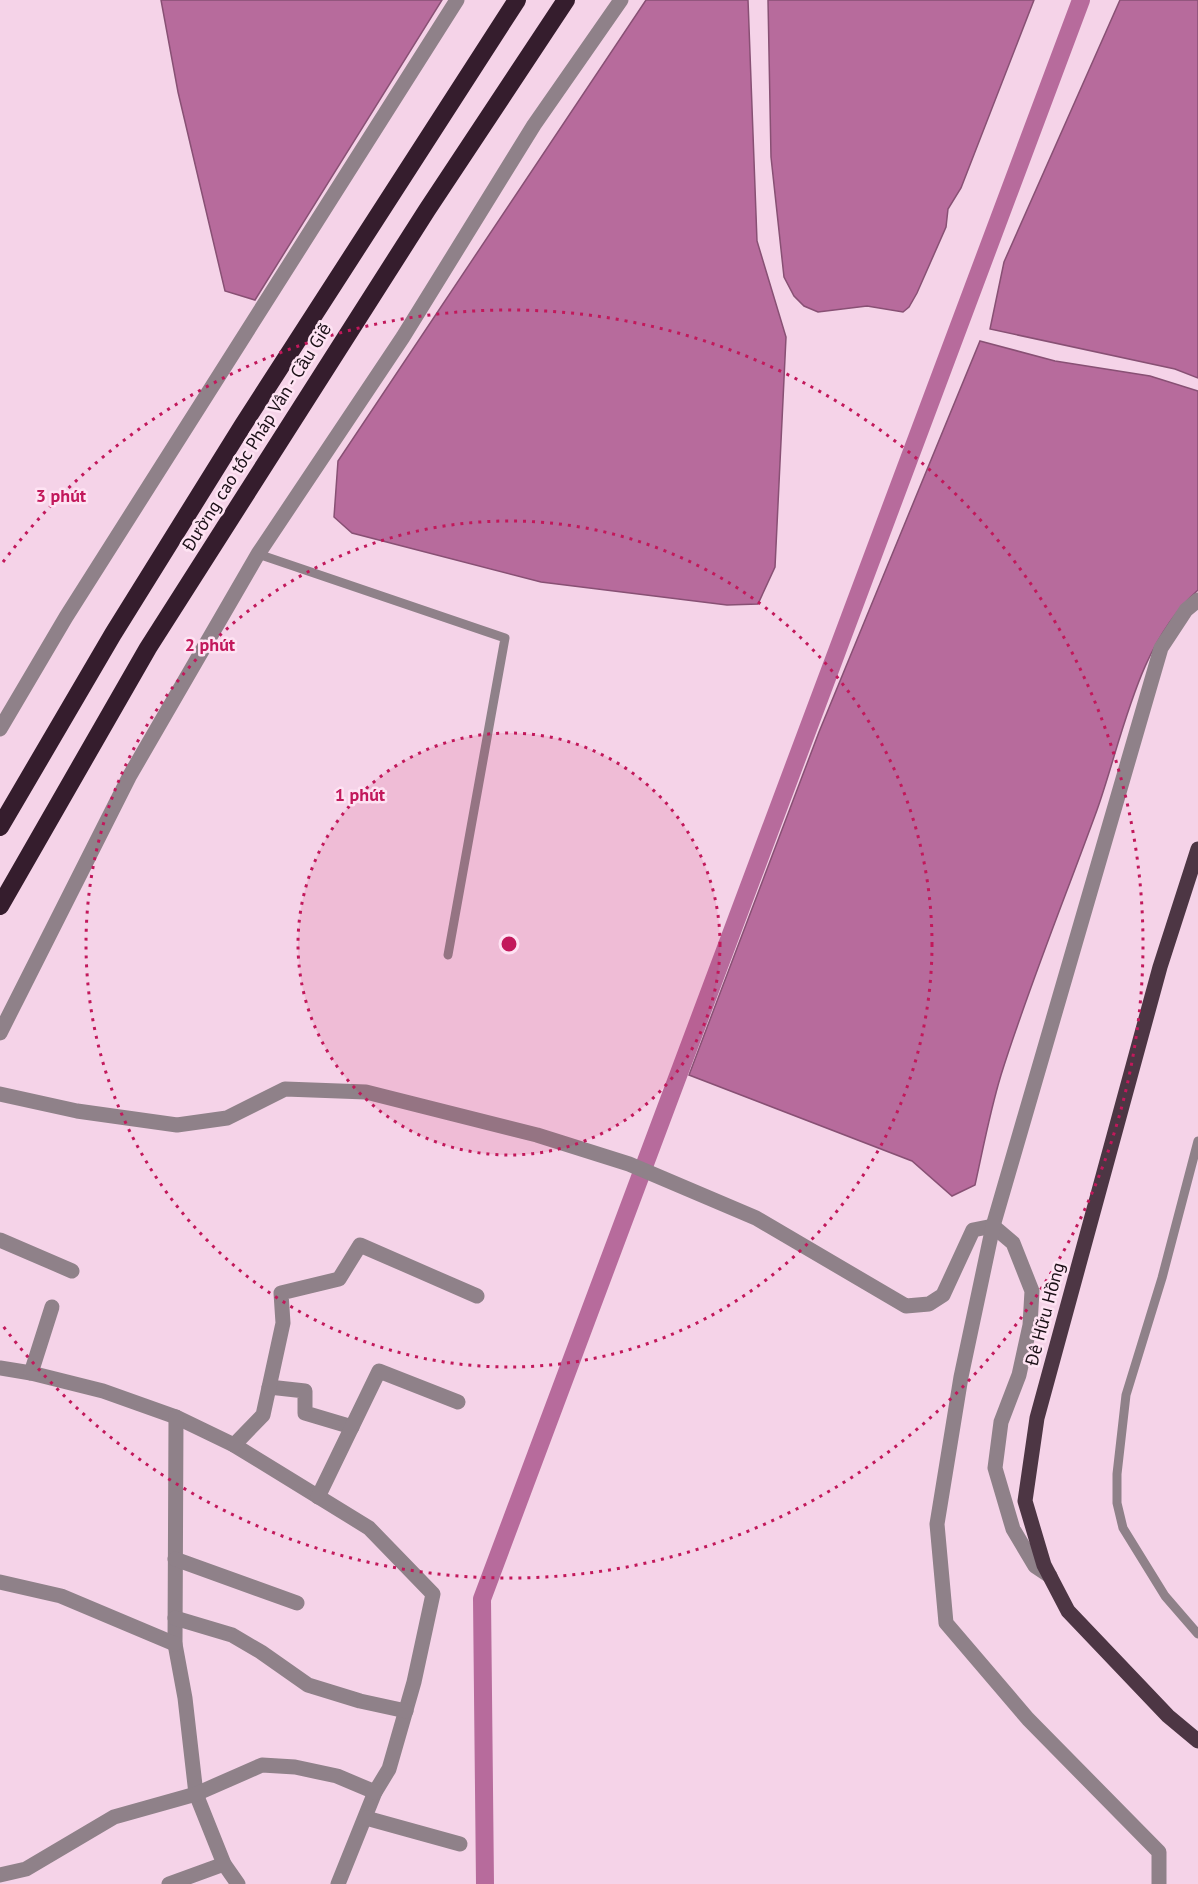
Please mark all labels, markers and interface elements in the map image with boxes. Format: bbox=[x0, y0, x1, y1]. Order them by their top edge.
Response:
street label: Đường cao tốc Pháp Vân - Cầu Giẽ bbox=[176, 319, 336, 556]
text: 3 phút bbox=[36, 484, 87, 507]
text: 2 phút bbox=[185, 633, 236, 656]
text: 1 phút bbox=[335, 783, 386, 806]
centre of rings bbox=[499, 934, 519, 954]
street label: Đê Hữu Hồng bbox=[1019, 1260, 1069, 1369]

